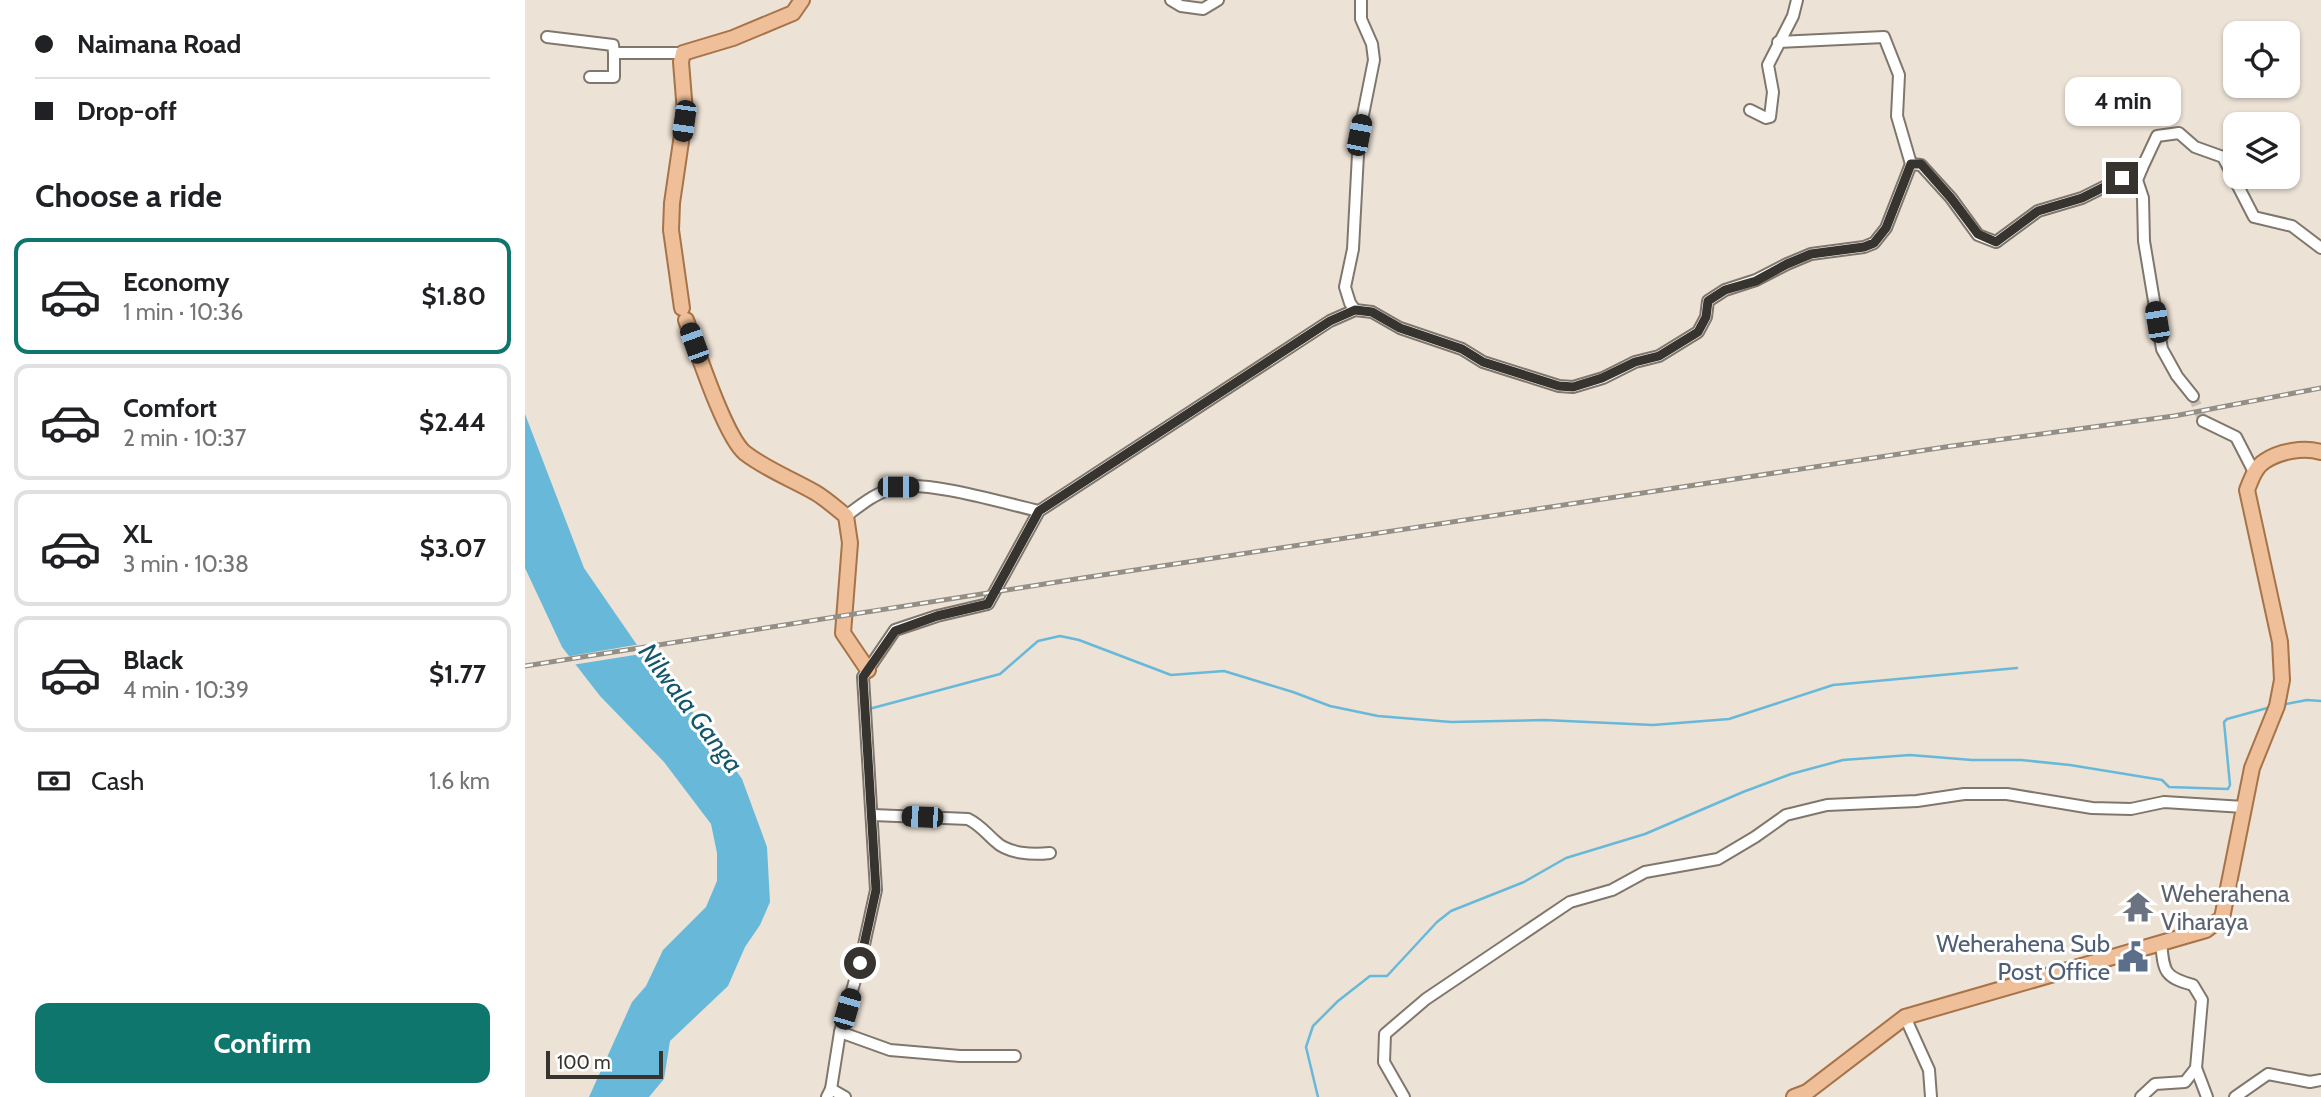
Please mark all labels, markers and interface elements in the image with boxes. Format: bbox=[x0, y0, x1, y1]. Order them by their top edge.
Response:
map controls bbox=[2223, 21, 2300, 189]
button: locate bbox=[2223, 21, 2300, 98]
text: Naimana Road bbox=[77, 28, 241, 60]
callout: 4 min bbox=[2064, 76, 2180, 125]
text: 4 min bbox=[2094, 87, 2152, 115]
text: Drop-off bbox=[77, 95, 177, 127]
car bbox=[671, 99, 698, 143]
car bbox=[1345, 112, 1374, 158]
button: layers bbox=[2223, 112, 2300, 189]
route end bbox=[2106, 162, 2138, 194]
text: Choose a ride bbox=[35, 176, 222, 215]
icon: car bbox=[39, 265, 102, 328]
text: Economy bbox=[123, 266, 229, 298]
text: $1.80 bbox=[421, 280, 486, 312]
text: 1 min · 10:36 bbox=[123, 298, 243, 326]
car bbox=[2144, 300, 2171, 344]
car bbox=[677, 320, 712, 366]
icon: car bbox=[39, 391, 102, 454]
text: Comfort bbox=[123, 392, 217, 424]
text: $2.44 bbox=[419, 406, 486, 438]
text: 2 min · 10:37 bbox=[123, 424, 246, 452]
car bbox=[878, 477, 920, 498]
icon: car bbox=[39, 517, 102, 580]
text: XL bbox=[123, 518, 152, 550]
text: $3.07 bbox=[420, 532, 486, 564]
text: 3 min · 10:38 bbox=[123, 550, 249, 578]
water label: Nilwala Ganga bbox=[632, 637, 750, 779]
icon: car bbox=[39, 643, 102, 706]
text: Black bbox=[123, 644, 183, 676]
text: $1.77 bbox=[429, 658, 486, 690]
text: 4 min · 10:39 bbox=[123, 676, 249, 704]
icon: cash bbox=[35, 762, 73, 800]
text: Cash bbox=[91, 765, 144, 797]
text: 1.6 km bbox=[429, 767, 490, 795]
car bbox=[901, 806, 944, 828]
place label: Weherahena Viharaya bbox=[2161, 879, 2290, 936]
temple icon: Weherahena Viharaya bbox=[2121, 890, 2155, 924]
place label: Weherahena Sub Post Office bbox=[1936, 929, 2110, 986]
public building icon: Weherahena Sub Post Office bbox=[2116, 940, 2150, 974]
route start bbox=[844, 947, 876, 979]
car bbox=[832, 986, 863, 1032]
button: Confirm bbox=[35, 1003, 490, 1083]
scale bar bbox=[546, 1048, 663, 1080]
text: 100 m bbox=[557, 1051, 611, 1074]

